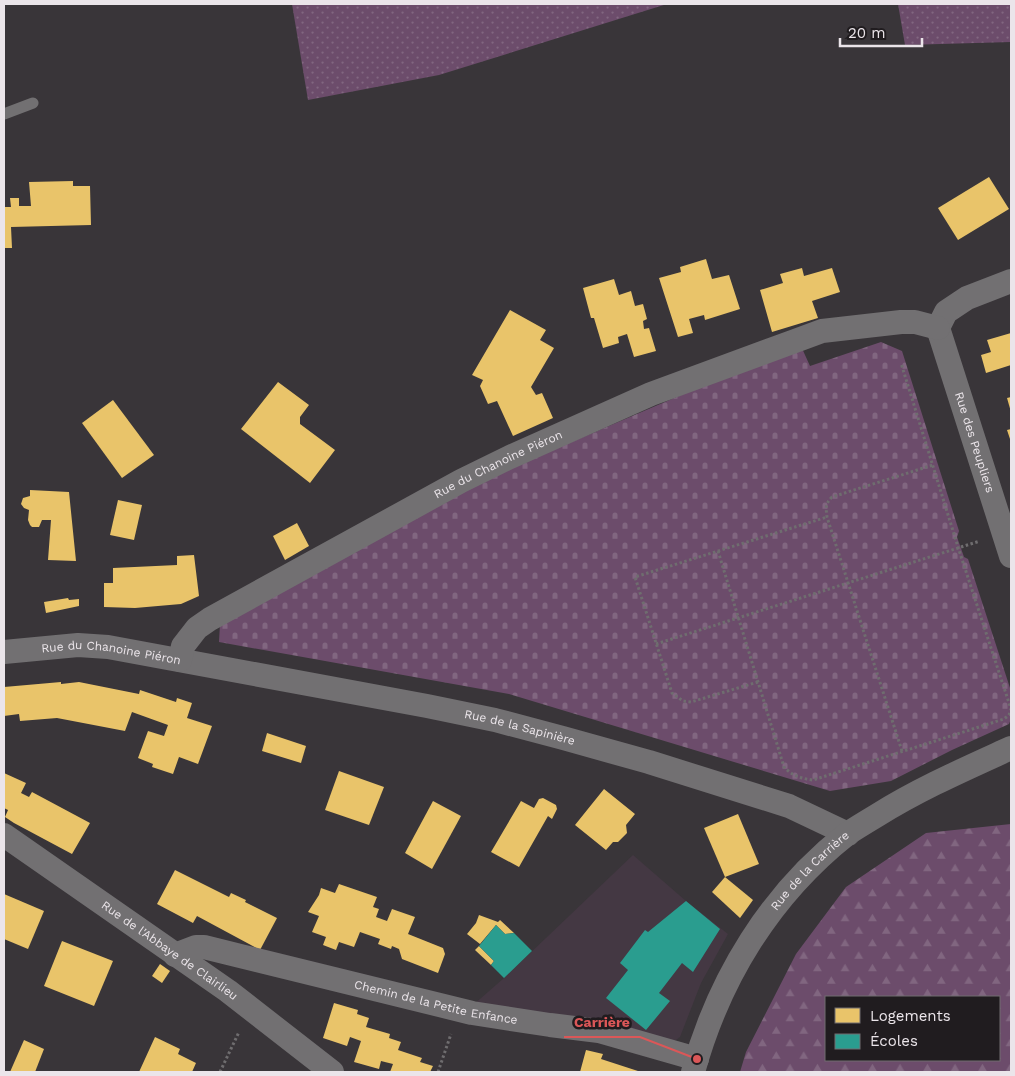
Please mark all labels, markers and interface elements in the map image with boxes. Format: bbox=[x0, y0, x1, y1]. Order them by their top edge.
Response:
scale bar bbox=[840, 15, 922, 47]
text: 20 m bbox=[848, 24, 886, 42]
street label: Rue des Peupliers bbox=[952, 390, 997, 494]
street label: Rue du Chanoine Piéron bbox=[431, 428, 564, 502]
street label: Rue du Chanoine Piéron bbox=[41, 638, 182, 667]
street label: Rue de la Sapinière bbox=[463, 707, 577, 748]
street label: Rue de la Carrière bbox=[768, 828, 852, 913]
street label: Rue de l'Abbaye de Clairlieu bbox=[99, 898, 241, 1003]
street label: Chemin de la Petite Enfance bbox=[353, 977, 519, 1027]
legend bbox=[825, 996, 1000, 1061]
text: Logements bbox=[870, 1007, 951, 1025]
callout: Carrière bbox=[564, 1008, 640, 1037]
text: Carrière bbox=[574, 1014, 630, 1030]
text: Écoles bbox=[870, 1032, 918, 1050]

